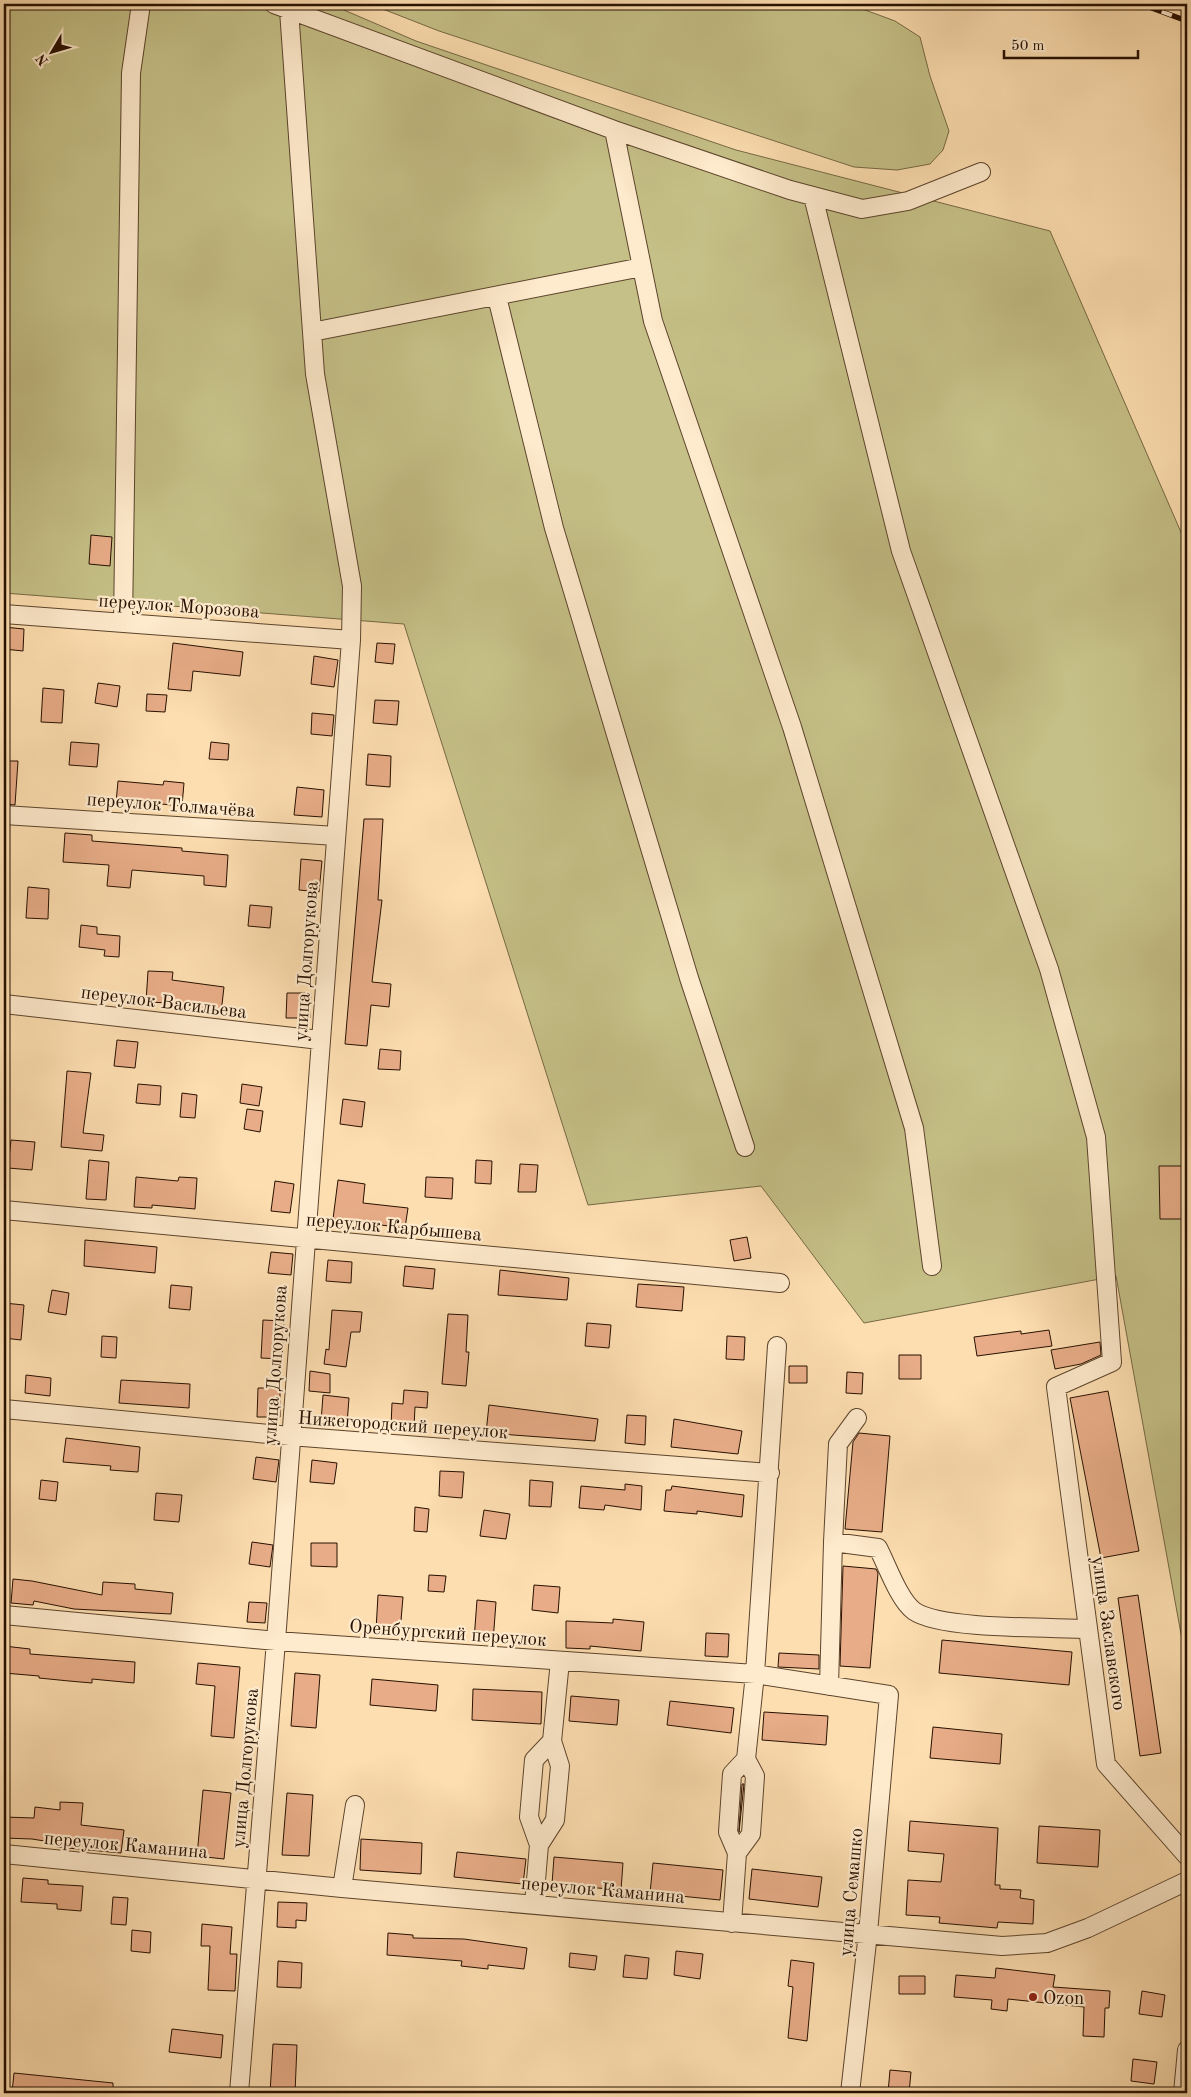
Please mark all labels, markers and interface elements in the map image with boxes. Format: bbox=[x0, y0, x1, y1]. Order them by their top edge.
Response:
north arrow bbox=[28, 28, 78, 78]
scale bar bbox=[1004, 28, 1137, 60]
text: 50 m bbox=[1011, 39, 1045, 54]
text: N bbox=[34, 51, 51, 68]
street label: переулок Морозова bbox=[98, 592, 261, 623]
street label: переулок Толмачёва bbox=[86, 791, 256, 822]
street label: улица Долгорукова bbox=[292, 880, 323, 1042]
street label: переулок Васильева bbox=[80, 984, 248, 1023]
street label: переулок Карбышева bbox=[305, 1211, 483, 1246]
street label: улица Долгорукова bbox=[261, 1284, 292, 1446]
street label: Нижегородский переулок bbox=[297, 1410, 509, 1443]
street label: улица Заславского bbox=[1087, 1555, 1128, 1712]
street label: Оренбургский переулок bbox=[349, 1618, 548, 1651]
street label: улица Долгорукова bbox=[230, 1687, 263, 1849]
street label: улица Семашко bbox=[837, 1827, 868, 1957]
street label: переулок Каманина bbox=[43, 1830, 209, 1863]
street label: переулок Каманина bbox=[520, 1875, 686, 1908]
place label: Ozon bbox=[1043, 1990, 1084, 2009]
marker: Ozon bbox=[1027, 1991, 1039, 2003]

